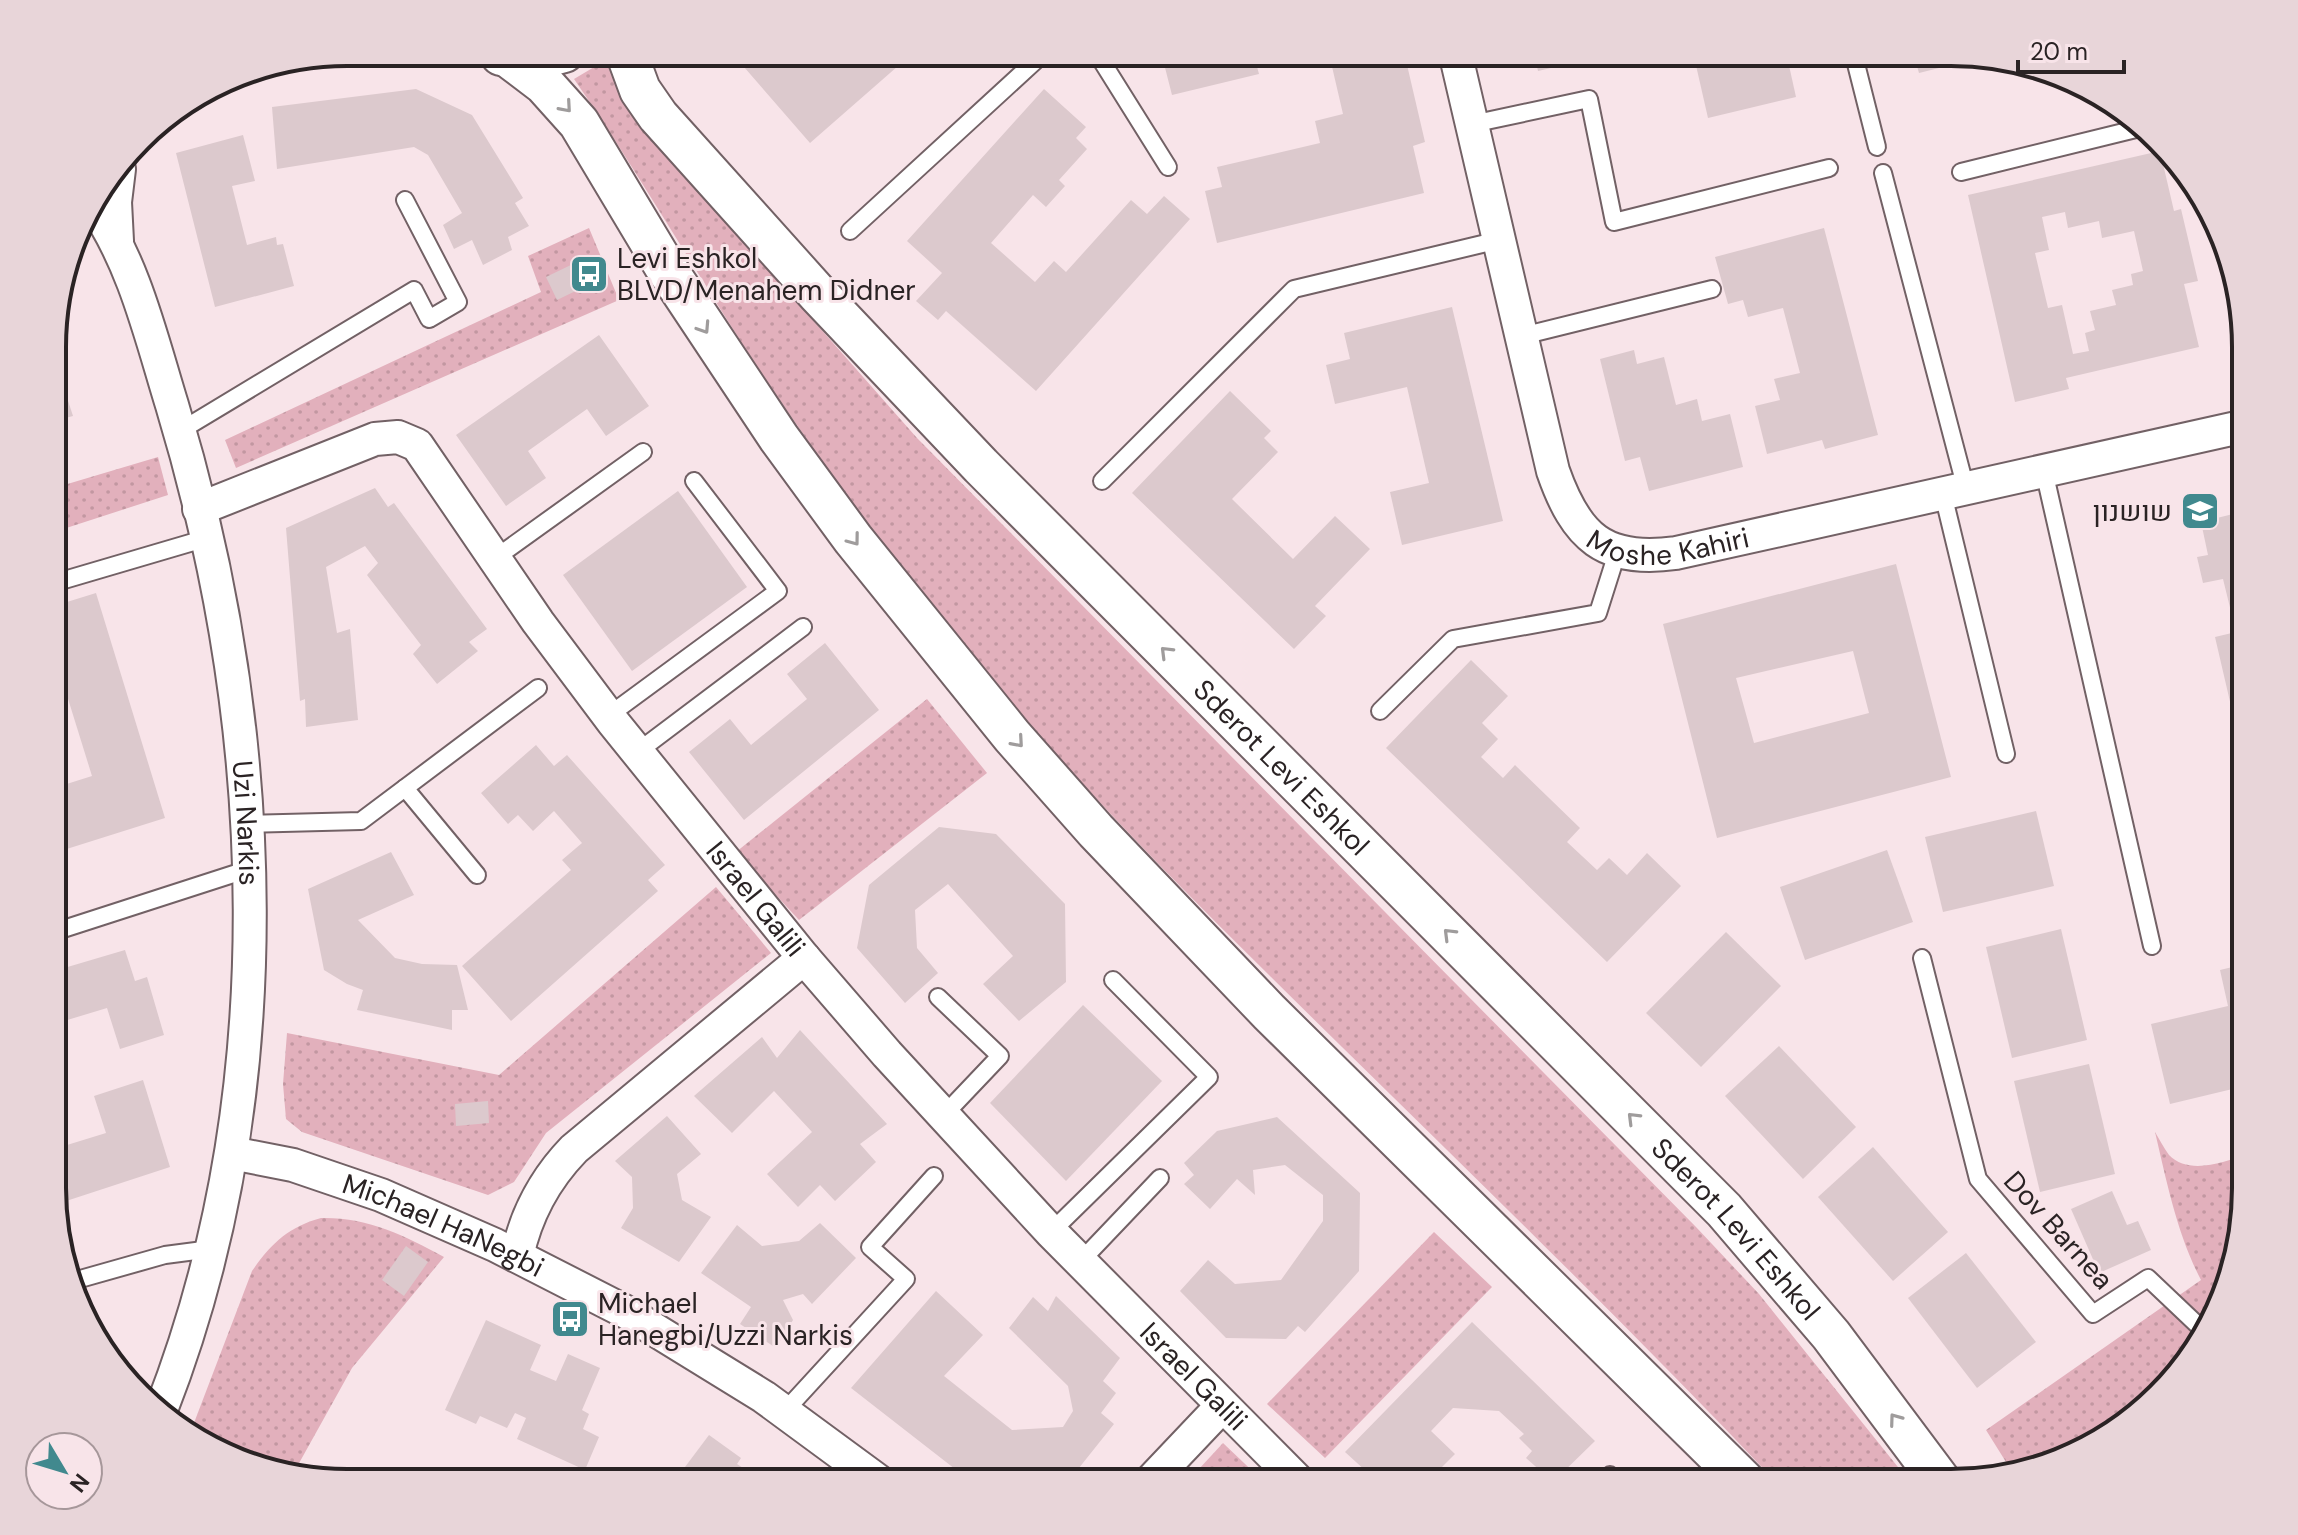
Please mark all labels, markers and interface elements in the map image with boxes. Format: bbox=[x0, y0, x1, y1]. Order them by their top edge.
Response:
scale bar bbox=[2018, 24, 2124, 74]
text: 20 m bbox=[2030, 36, 2088, 67]
one-way arrow bbox=[556, 98, 571, 113]
place label: Levi Eshkol BLVD/Menahem Didner bbox=[617, 240, 916, 309]
bus stop icon: Levi Eshkol BLVD/Menahem Didner bbox=[568, 253, 610, 295]
one-way arrow bbox=[694, 319, 709, 333]
school or university icon: שושנון bbox=[2179, 490, 2221, 532]
place label: שושנון bbox=[2093, 493, 2172, 530]
street label: Moshe Kahiri bbox=[1579, 519, 1752, 574]
one-way arrow bbox=[845, 531, 859, 545]
one-way arrow bbox=[1161, 646, 1175, 661]
street label: Sderot Levi Eshkol bbox=[1185, 671, 1377, 864]
one-way arrow bbox=[1008, 732, 1023, 747]
street label: Uzi Narkis bbox=[224, 759, 268, 886]
street label: Israel Galili bbox=[698, 834, 814, 965]
one-way arrow bbox=[1444, 929, 1458, 943]
one-way arrow bbox=[1628, 1113, 1642, 1127]
street label: Sderot Levi Eshkol bbox=[1643, 1130, 1828, 1328]
street label: Dov Barnea bbox=[1996, 1163, 2122, 1297]
street label: Michael HaNegbi bbox=[338, 1165, 550, 1286]
place label: Michael Hanegbi/Uzzi Narkis bbox=[598, 1285, 853, 1354]
bus stop icon: Michael Hanegbi/Uzzi Narkis bbox=[549, 1298, 591, 1340]
street label: Israel Galili bbox=[1132, 1314, 1255, 1439]
one-way arrow bbox=[1890, 1413, 1905, 1428]
north arrow bbox=[24, 1431, 104, 1511]
text: N bbox=[63, 1468, 96, 1498]

